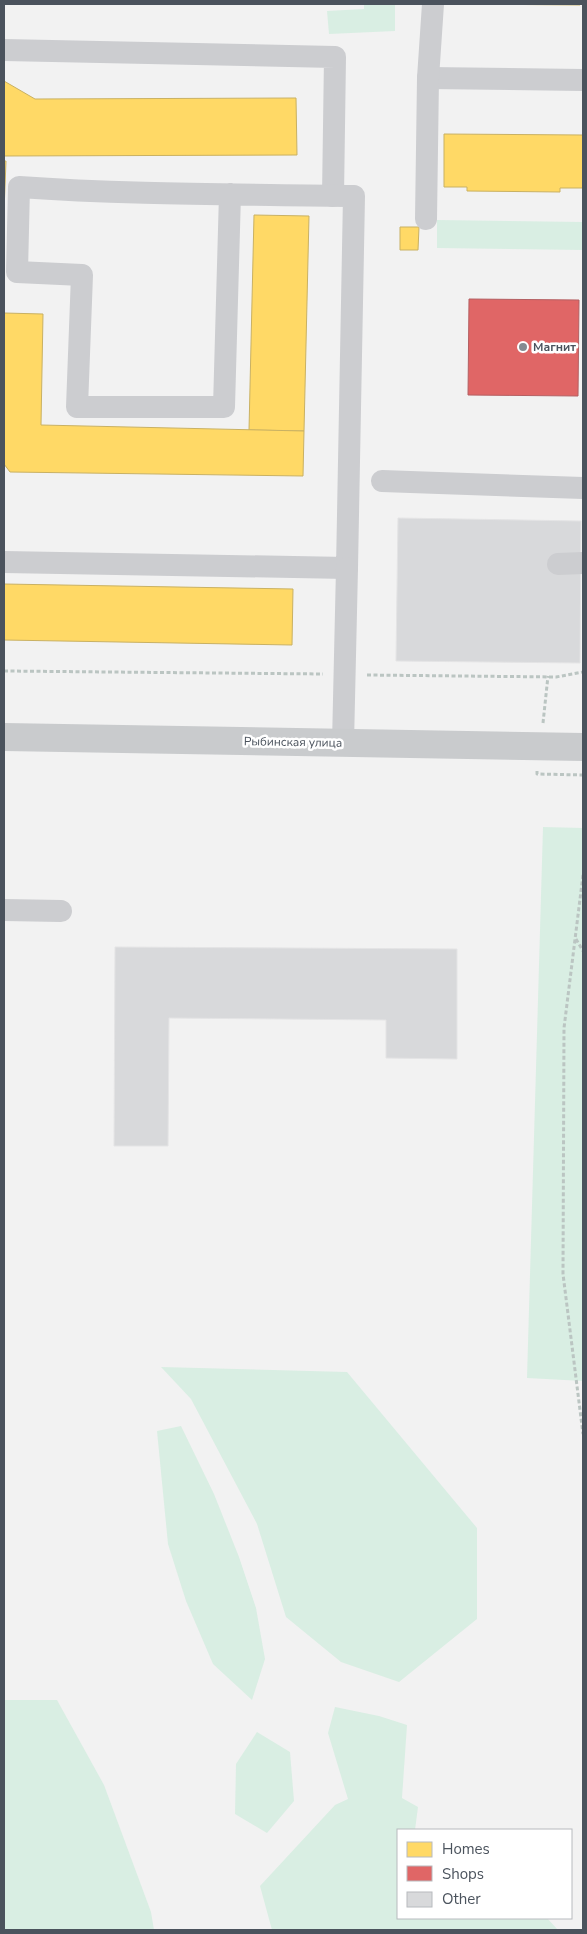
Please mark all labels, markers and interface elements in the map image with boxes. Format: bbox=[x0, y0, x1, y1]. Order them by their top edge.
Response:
place label: Магнит bbox=[533, 339, 576, 355]
marker: Магнит bbox=[517, 341, 529, 353]
street label: Рыбинская улица bbox=[244, 733, 342, 751]
legend bbox=[397, 1829, 572, 1919]
text: Homes bbox=[442, 1839, 490, 1859]
text: Shops bbox=[442, 1864, 484, 1884]
text: Other bbox=[442, 1889, 481, 1909]

